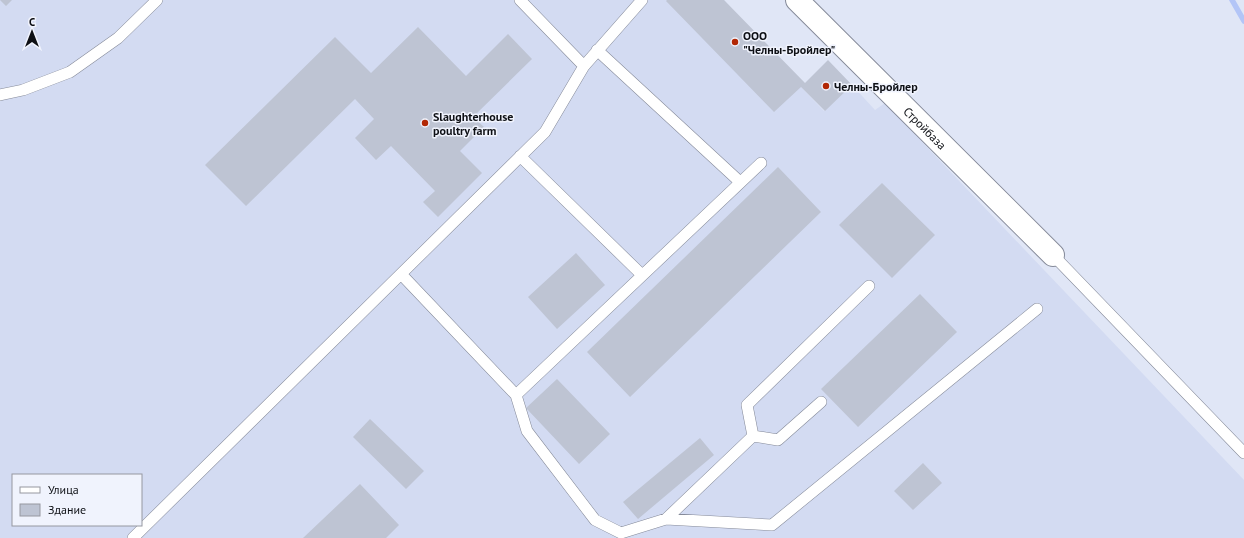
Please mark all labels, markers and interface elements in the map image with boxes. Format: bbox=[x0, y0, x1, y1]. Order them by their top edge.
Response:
north arrow bbox=[12, 12, 52, 52]
text: С bbox=[29, 15, 35, 29]
place label: ООО "Челны-Бройлер" bbox=[743, 28, 836, 57]
marker: ООО "Челны-Бройлер" bbox=[730, 37, 740, 47]
place label: Челны-Бройлер bbox=[834, 79, 918, 94]
marker: Челны-Бройлер bbox=[821, 81, 831, 91]
street label: Стройбаза bbox=[901, 103, 950, 152]
place label: Slaughterhouse poultry farm bbox=[433, 109, 513, 138]
marker: Slaughterhouse poultry farm bbox=[420, 118, 430, 128]
legend bbox=[12, 474, 142, 526]
text: Улица bbox=[48, 482, 79, 497]
text: Здание bbox=[48, 502, 86, 517]

